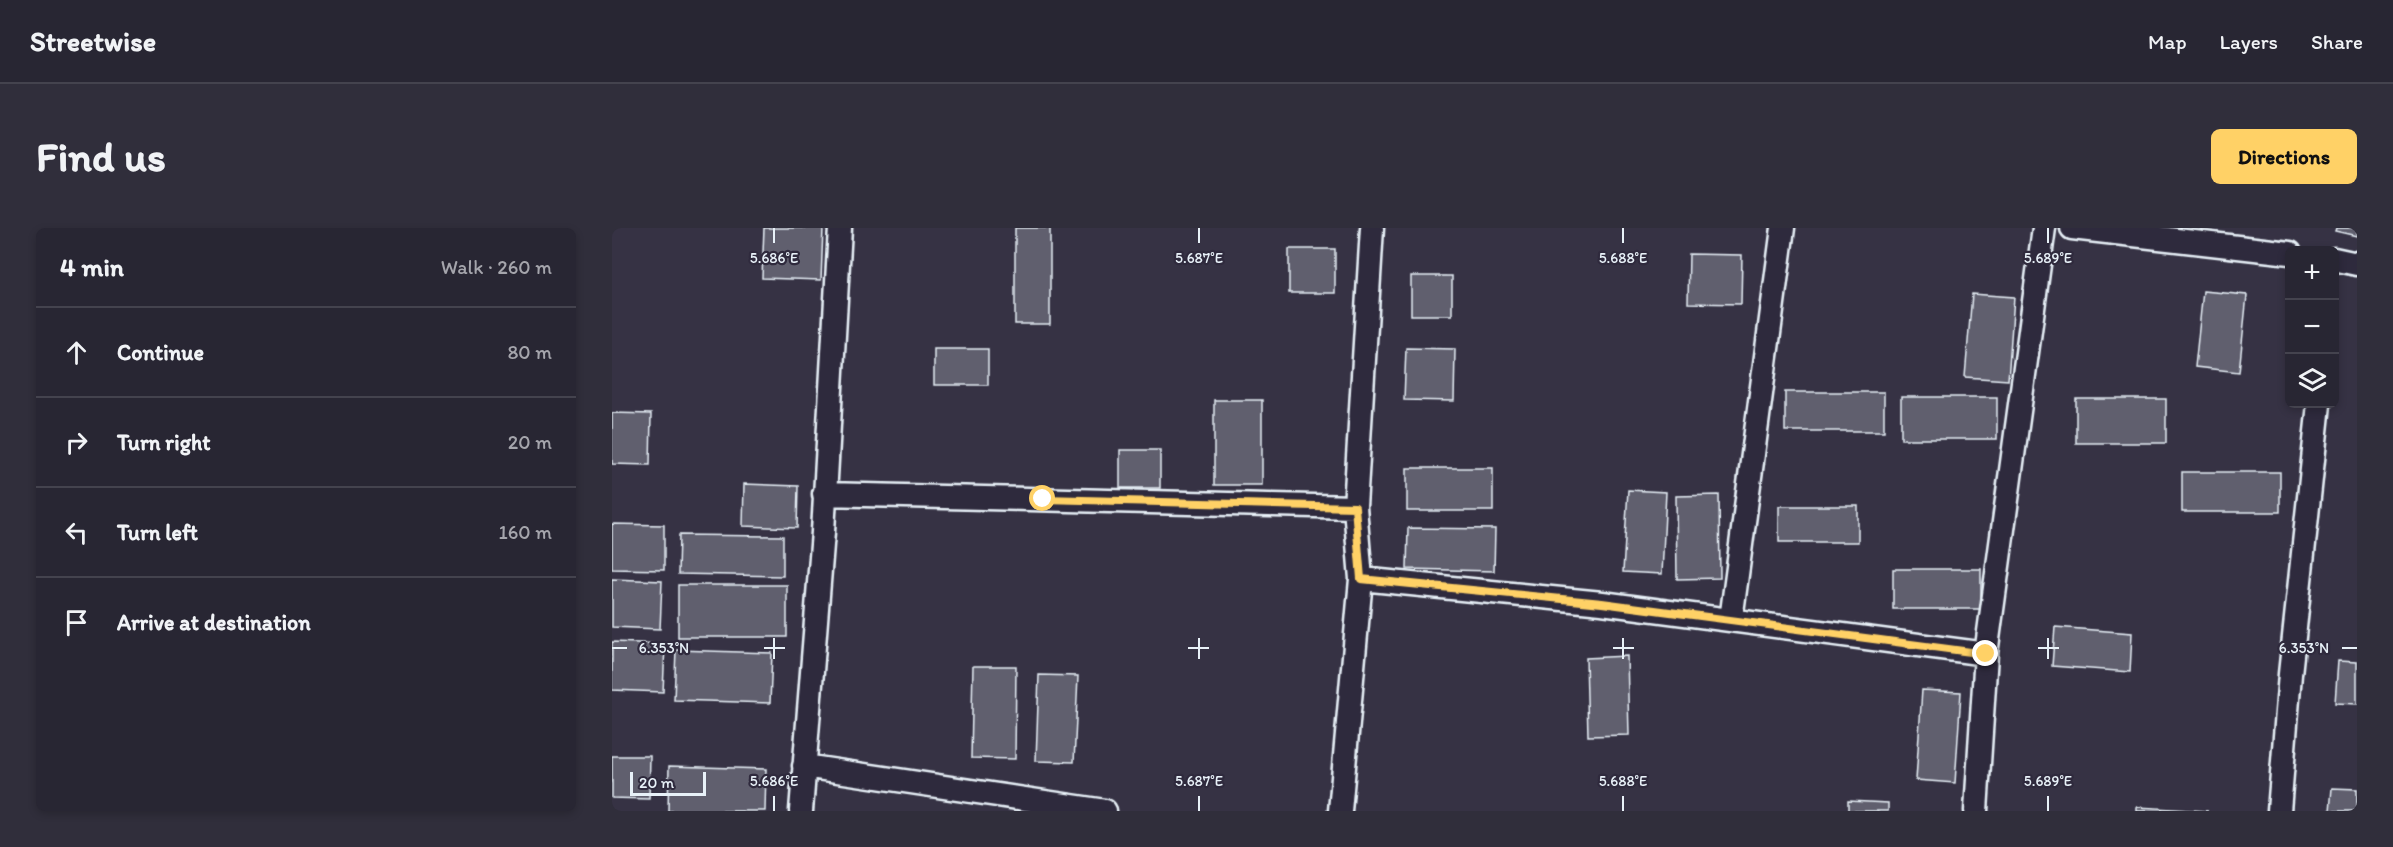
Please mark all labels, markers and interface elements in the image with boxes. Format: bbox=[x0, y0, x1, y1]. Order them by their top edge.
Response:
text: Streetwise bbox=[30, 24, 156, 58]
text: Map bbox=[2148, 29, 2187, 54]
text: Layers bbox=[2220, 29, 2278, 54]
text: Share bbox=[2311, 29, 2363, 54]
button: Directions bbox=[2211, 129, 2357, 184]
text: Find us bbox=[36, 131, 166, 182]
map controls bbox=[2285, 246, 2339, 408]
button: + bbox=[2285, 246, 2339, 300]
text: 5.686°E bbox=[750, 249, 798, 267]
text: 5.687°E bbox=[1175, 249, 1223, 267]
text: 5.688°E bbox=[1599, 249, 1647, 267]
text: 5.689°E bbox=[2024, 249, 2072, 267]
text: 4 min bbox=[60, 251, 124, 283]
text: Walk · 260 m bbox=[441, 255, 552, 279]
button: − bbox=[2285, 300, 2339, 354]
icon: ahead bbox=[60, 336, 93, 369]
text: Continue bbox=[117, 339, 204, 366]
text: 80 m bbox=[507, 340, 552, 364]
button: layers bbox=[2285, 354, 2339, 408]
icon: right bbox=[60, 426, 93, 459]
text: Turn right bbox=[117, 429, 211, 456]
text: 20 m bbox=[508, 430, 552, 454]
route start bbox=[1029, 485, 1055, 511]
icon: left bbox=[60, 516, 93, 549]
text: Turn left bbox=[117, 519, 198, 546]
text: 160 m bbox=[499, 520, 552, 544]
icon: arrive bbox=[60, 606, 93, 639]
text: Arrive at destination bbox=[117, 609, 311, 636]
text: 6.353°N bbox=[639, 639, 689, 657]
text: 6.353°N bbox=[2279, 639, 2329, 657]
route end bbox=[1972, 640, 1998, 666]
scale bar bbox=[630, 769, 706, 796]
text: 5.686°E bbox=[750, 772, 798, 790]
text: 5.687°E bbox=[1175, 772, 1223, 790]
text: 5.688°E bbox=[1599, 772, 1647, 790]
text: 5.689°E bbox=[2024, 772, 2072, 790]
text: 20 m bbox=[639, 773, 674, 792]

